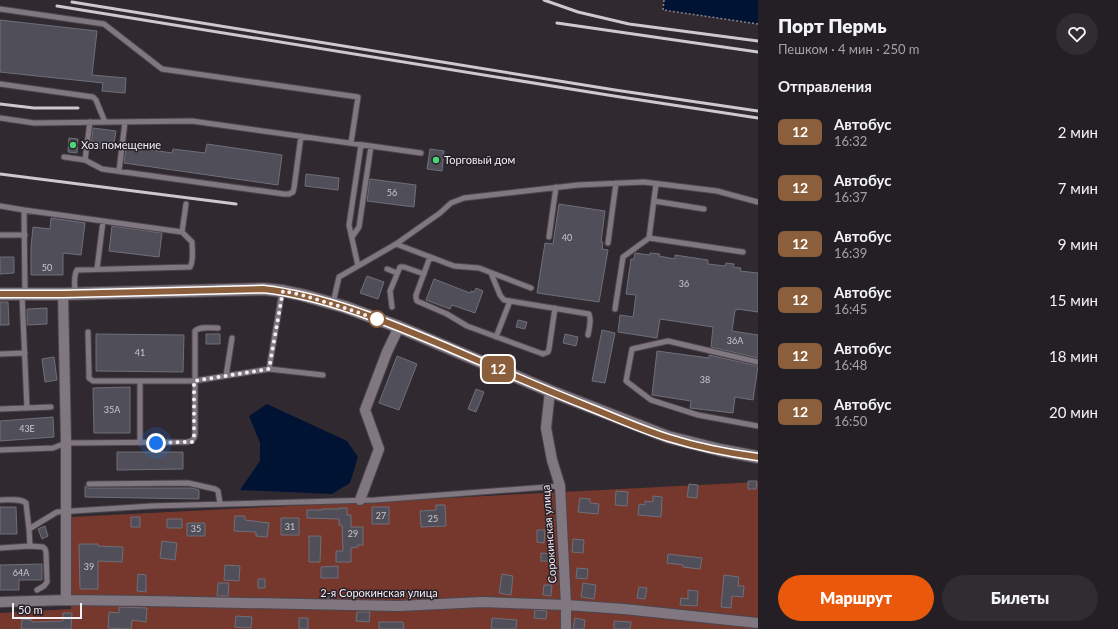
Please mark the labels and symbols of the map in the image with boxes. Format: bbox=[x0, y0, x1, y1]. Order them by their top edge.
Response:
place label: Хоз помещение bbox=[81, 138, 161, 151]
marker: Хоз помещение bbox=[68, 140, 78, 150]
place label: Торговый дом bbox=[444, 153, 515, 166]
marker: Торговый дом bbox=[431, 155, 441, 165]
house number: 56 bbox=[387, 187, 397, 198]
house number: 40 bbox=[562, 232, 572, 243]
house number: 50 bbox=[42, 262, 52, 273]
house number: 36 bbox=[679, 278, 689, 289]
unlabelled marker bbox=[368, 310, 386, 328]
house number: 36А bbox=[727, 335, 744, 346]
house number: 41 bbox=[135, 347, 145, 358]
line badge: 12 bbox=[480, 356, 516, 382]
house number: 38 bbox=[700, 374, 710, 385]
house number: 35А bbox=[104, 404, 121, 415]
house number: 43Е bbox=[19, 423, 35, 434]
your location bbox=[146, 433, 166, 453]
street label: Сорокинская улица bbox=[539, 484, 558, 584]
house number: 27 bbox=[376, 510, 386, 521]
house number: 25 bbox=[428, 513, 438, 524]
house number: 31 bbox=[285, 521, 295, 532]
house number: 35 bbox=[191, 523, 201, 534]
house number: 29 bbox=[348, 528, 358, 539]
house number: 39 bbox=[84, 561, 94, 572]
house number: 64А bbox=[13, 567, 30, 578]
street label: 2-я Сорокинская улица bbox=[320, 586, 438, 599]
scale bar bbox=[12, 601, 82, 620]

